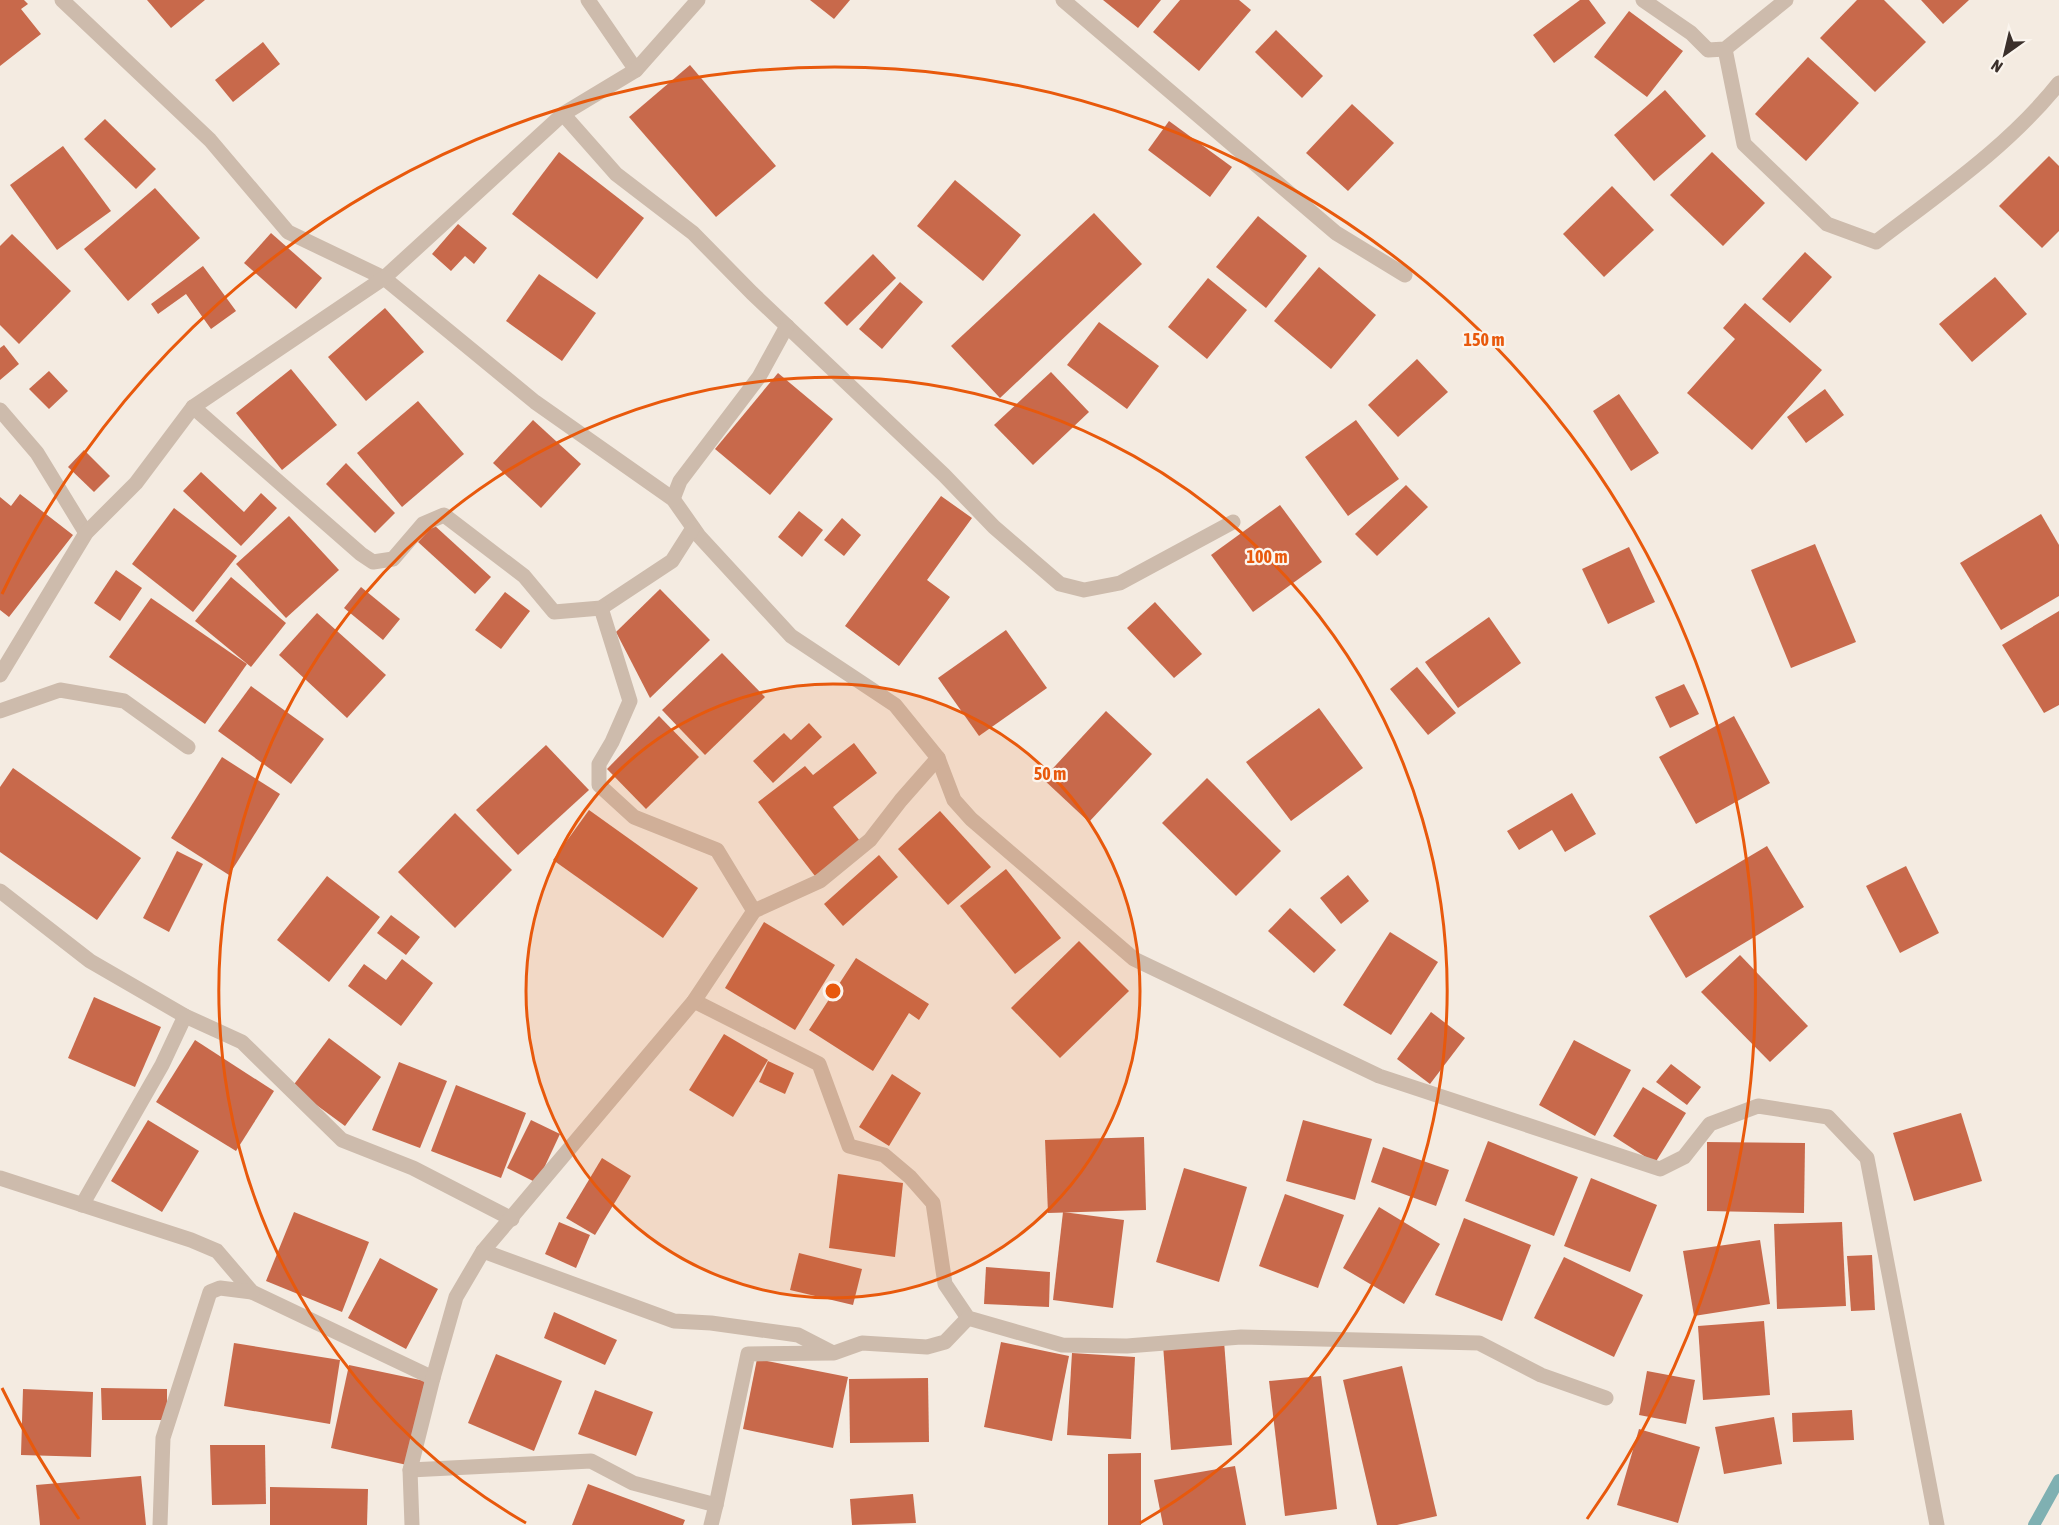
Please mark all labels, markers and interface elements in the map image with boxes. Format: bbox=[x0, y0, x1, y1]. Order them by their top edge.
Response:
north arrow bbox=[1975, 24, 2035, 84]
text: N bbox=[1988, 56, 2006, 77]
text: 150 m bbox=[1464, 329, 1504, 350]
text: 100 m bbox=[1247, 546, 1287, 567]
text: 50 m bbox=[1034, 763, 1066, 784]
centre of rings bbox=[823, 981, 843, 1001]

